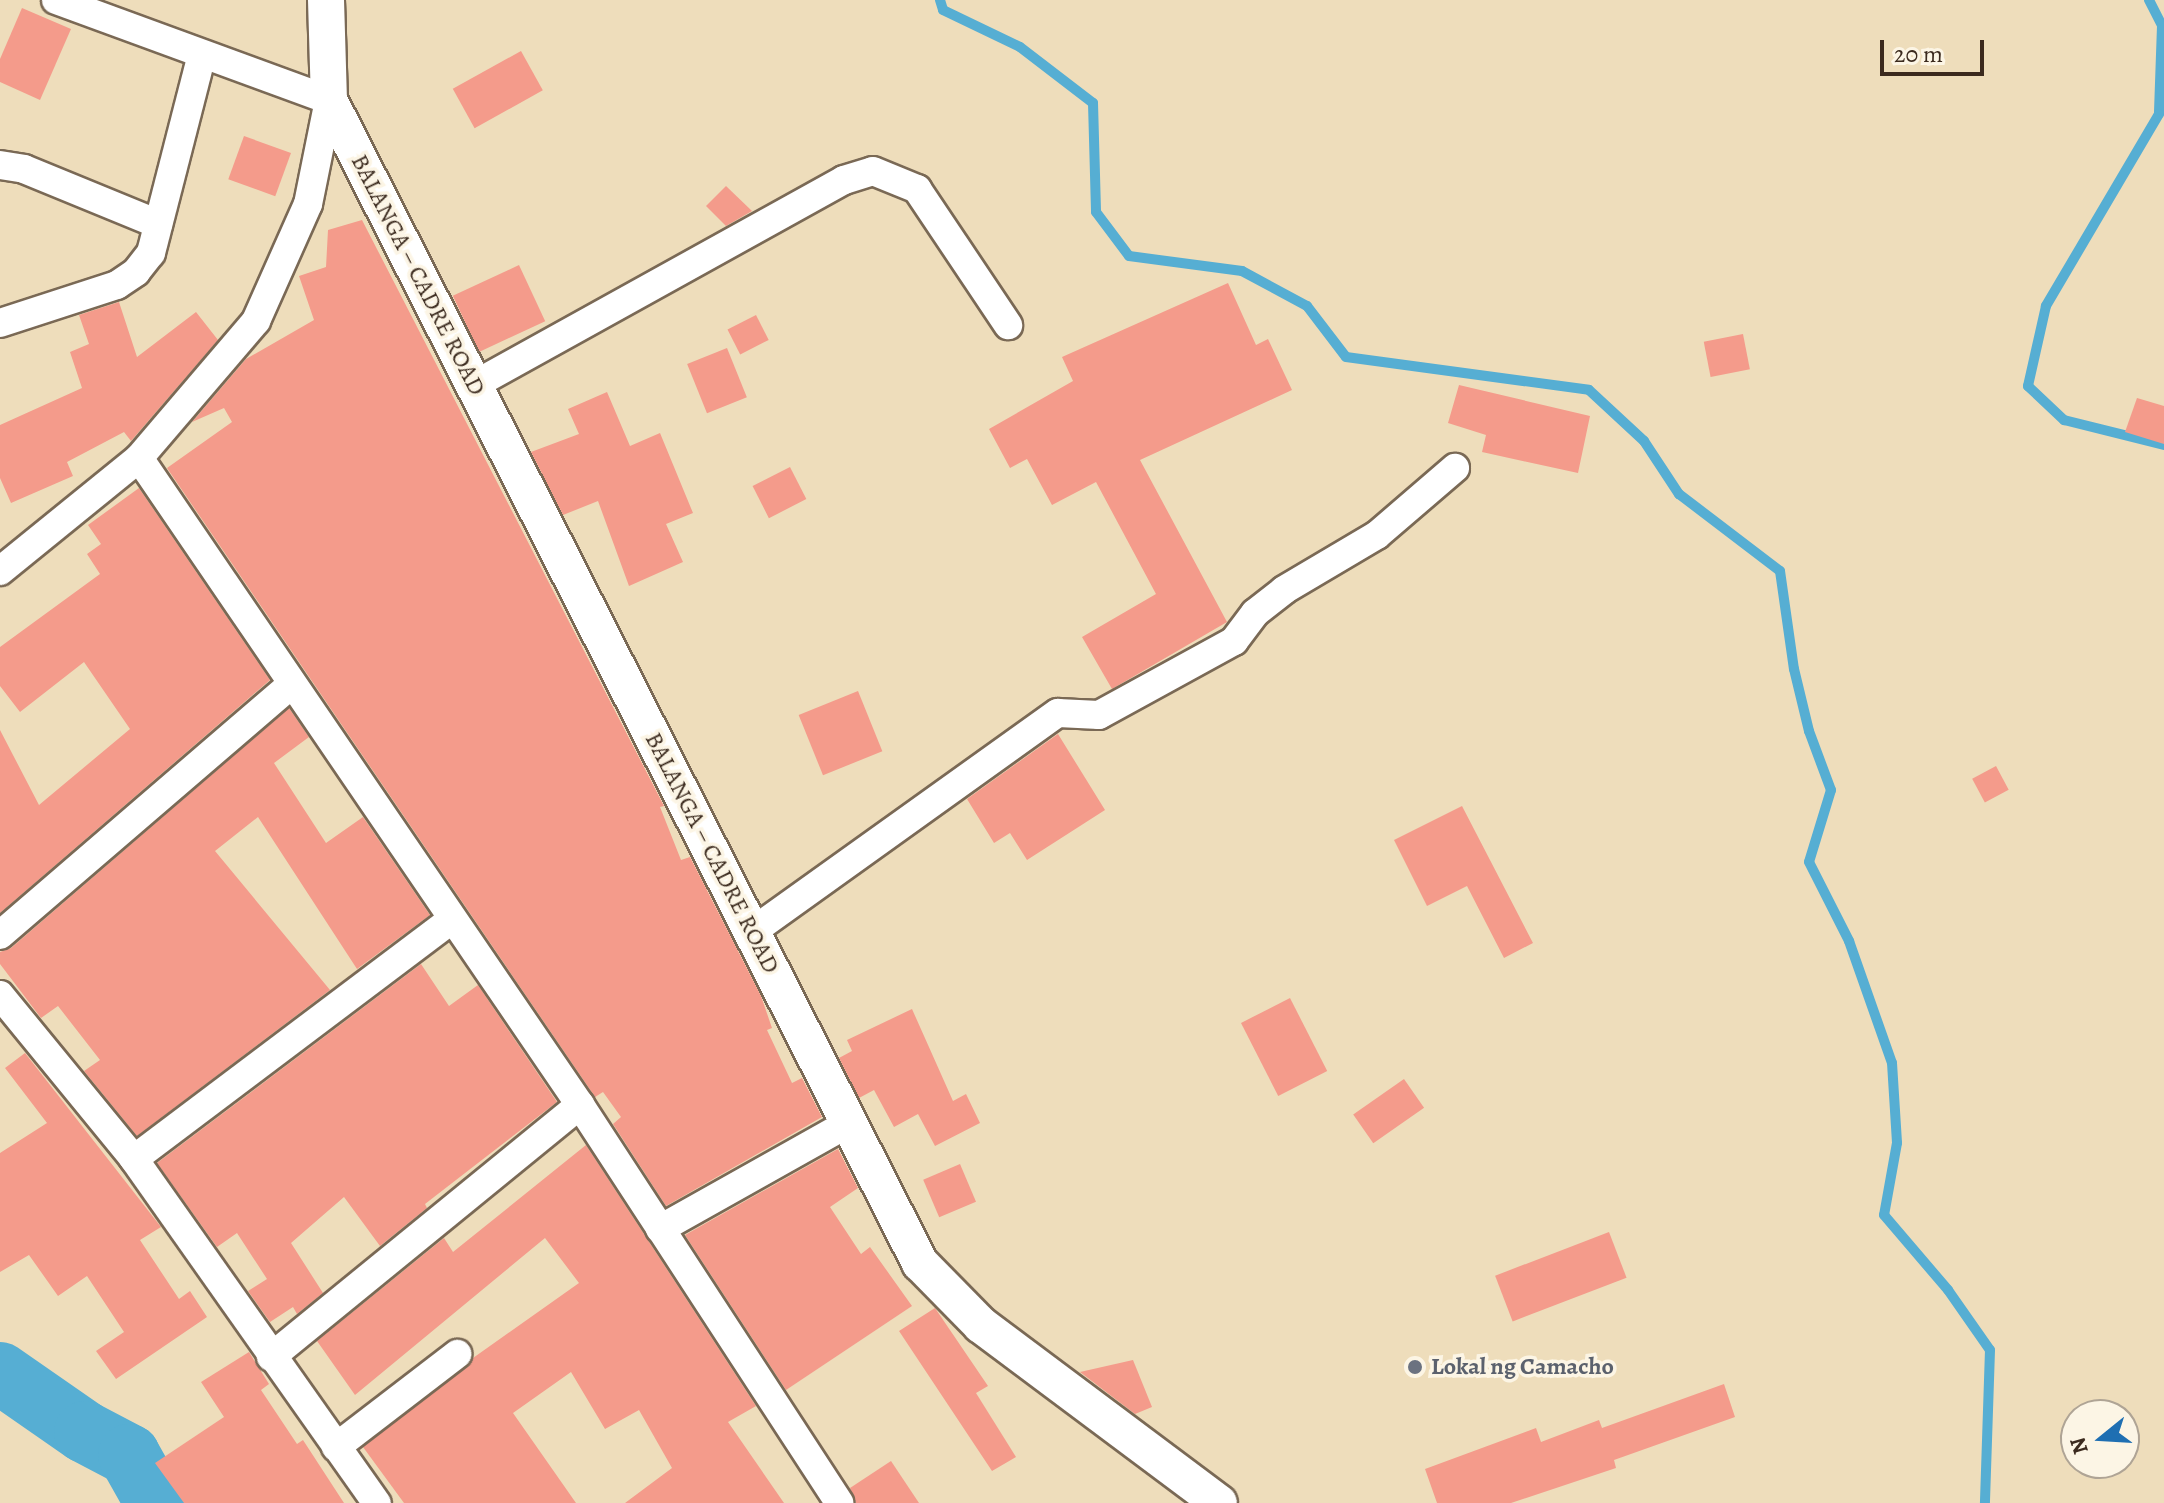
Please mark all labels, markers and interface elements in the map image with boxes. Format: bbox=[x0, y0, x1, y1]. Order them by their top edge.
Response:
scale bar bbox=[1884, 24, 1988, 74]
text: 20 m bbox=[1894, 38, 1943, 70]
street label: BALANGA – CADRE ROAD bbox=[344, 149, 492, 401]
street label: BALANGA – CADRE ROAD bbox=[638, 727, 786, 979]
place label: Lokal ng Camacho bbox=[1431, 1353, 1614, 1381]
marker: Lokal ng Camacho bbox=[1406, 1358, 1424, 1376]
north arrow bbox=[2060, 1399, 2140, 1479]
text: N bbox=[2062, 1434, 2096, 1458]

